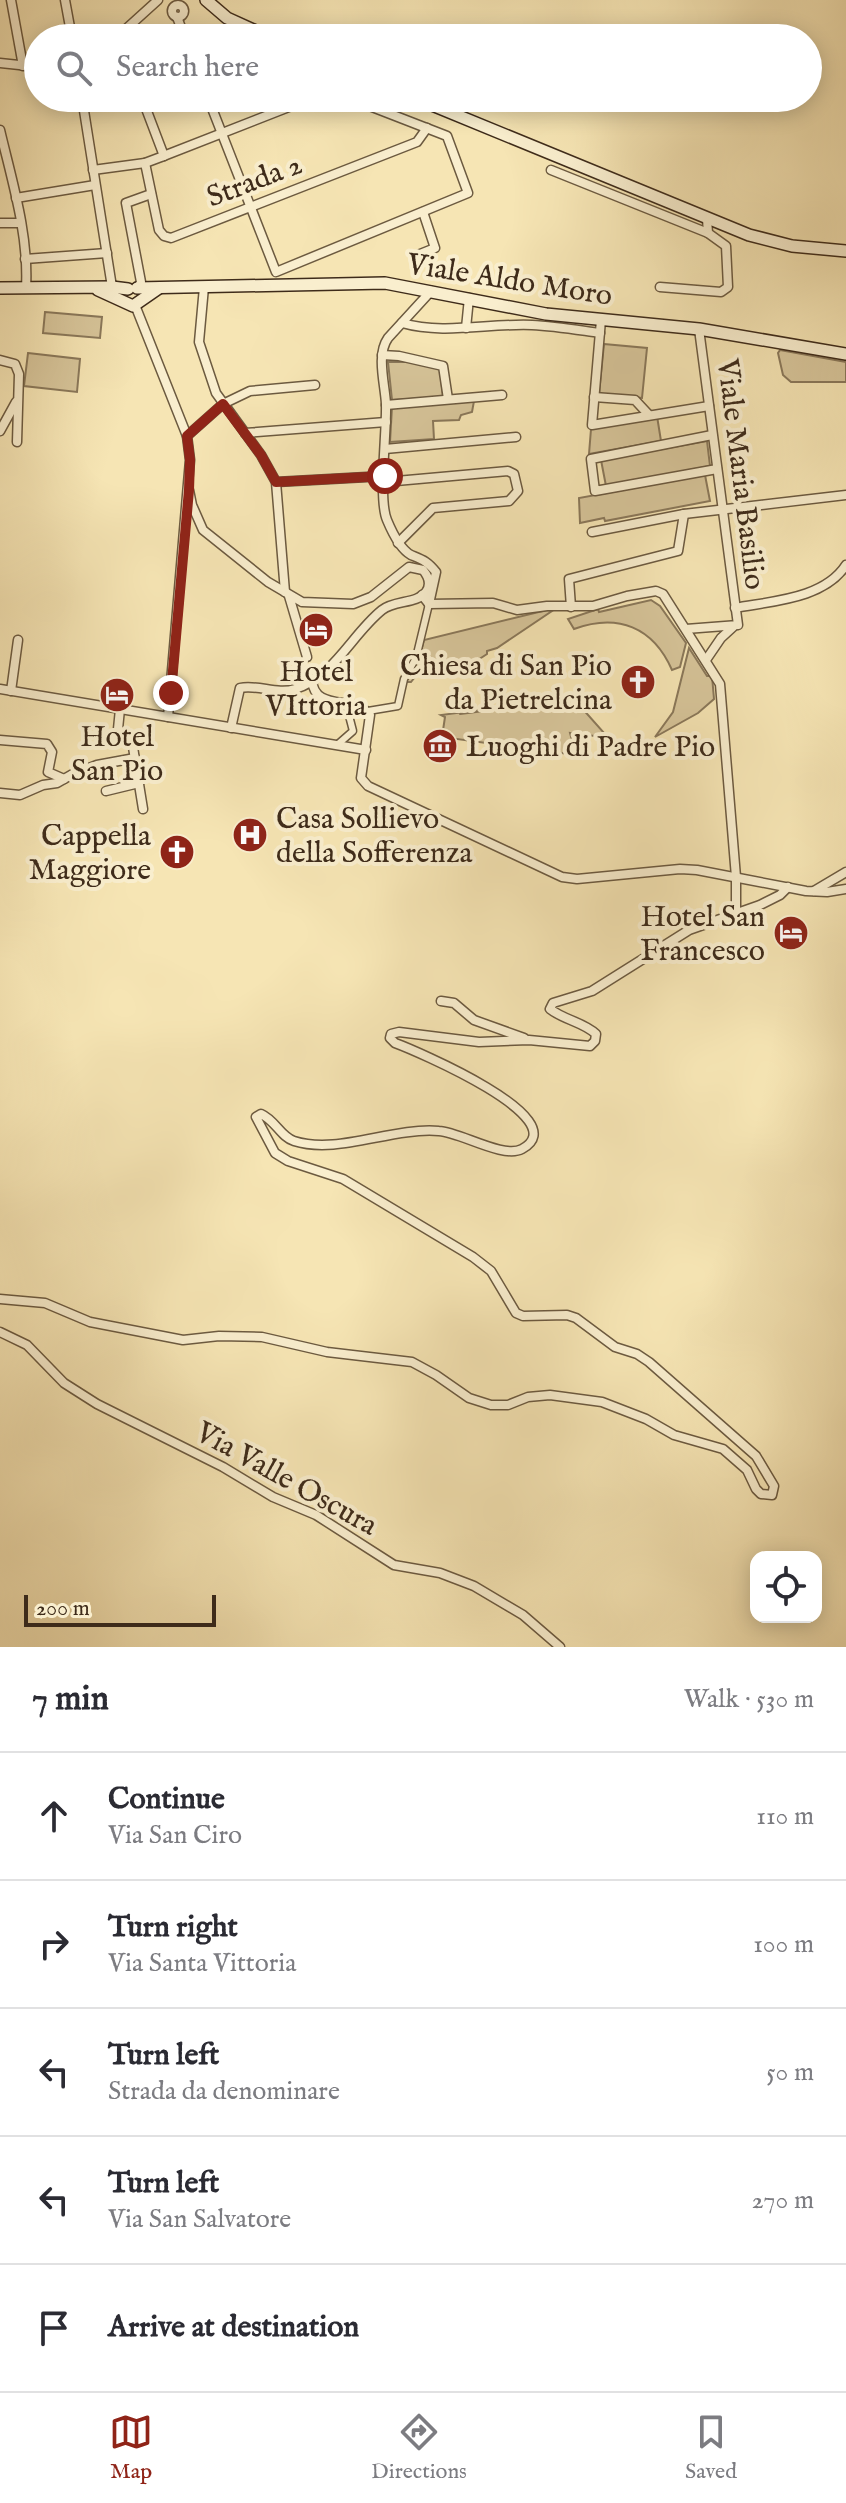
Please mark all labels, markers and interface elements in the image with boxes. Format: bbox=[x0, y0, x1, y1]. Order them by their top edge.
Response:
search box bbox=[24, 24, 822, 112]
icon: search bbox=[52, 46, 96, 90]
text: Search here bbox=[116, 49, 259, 87]
street label: Strada 2 bbox=[202, 146, 308, 217]
street label: Viale Aldo Moro bbox=[403, 246, 615, 316]
street label: Viale Maria Basilio bbox=[707, 356, 773, 592]
route start bbox=[367, 458, 403, 494]
hotel icon: Hotel VIttoria bbox=[297, 611, 335, 649]
place label: Chiesa di San Pio da Pietrelcina bbox=[400, 648, 612, 720]
place label: Hotel VIttoria bbox=[265, 654, 366, 726]
church icon: Chiesa di San Pio da Pietrelcina bbox=[619, 663, 657, 701]
route end bbox=[153, 675, 189, 711]
hotel icon: Hotel San Pio bbox=[98, 676, 136, 714]
place label: Hotel San Pio bbox=[71, 719, 163, 791]
museum icon: Luoghi di Padre Pio bbox=[421, 727, 459, 765]
place label: Luoghi di Padre Pio bbox=[466, 729, 715, 767]
place label: Casa Sollievo della Sofferenza bbox=[276, 801, 473, 873]
hospital icon: Casa Sollievo della Sofferenza bbox=[231, 816, 269, 854]
place label: Cappella Maggiore bbox=[29, 818, 151, 890]
church icon: Cappella Maggiore bbox=[158, 833, 196, 871]
place label: Hotel San Francesco bbox=[640, 899, 765, 971]
hotel icon: Hotel San Francesco bbox=[772, 914, 810, 952]
street label: Via Valle Oscura bbox=[187, 1414, 384, 1545]
map controls bbox=[750, 1551, 822, 1623]
button: locate bbox=[750, 1551, 822, 1623]
scale bar bbox=[24, 1591, 216, 1627]
text: 200 m bbox=[36, 1595, 90, 1623]
text: 7 min bbox=[32, 1678, 109, 1721]
text: Walk · 530 m bbox=[684, 1683, 814, 1716]
text: Continue bbox=[108, 1781, 225, 1819]
icon: ahead bbox=[32, 1794, 76, 1838]
text: 110 m bbox=[756, 1800, 814, 1833]
text: Via San Ciro bbox=[108, 1819, 242, 1852]
text: Turn right bbox=[108, 1909, 238, 1947]
icon: right bbox=[32, 1922, 76, 1966]
text: 100 m bbox=[753, 1928, 814, 1961]
text: Via Santa Vittoria bbox=[108, 1947, 296, 1980]
text: Turn left bbox=[108, 2037, 219, 2075]
icon: left bbox=[32, 2050, 76, 2094]
text: 50 m bbox=[766, 2056, 814, 2089]
text: Strada da denominare bbox=[108, 2075, 340, 2108]
text: Turn left bbox=[108, 2165, 219, 2203]
icon: left bbox=[32, 2178, 76, 2222]
text: 270 m bbox=[751, 2184, 814, 2217]
text: Via San Salvatore bbox=[108, 2203, 291, 2236]
icon: arrive bbox=[32, 2306, 76, 2350]
text: Arrive at destination bbox=[108, 2309, 359, 2347]
tab: Map bbox=[109, 2410, 153, 2486]
tab: Directions bbox=[371, 2410, 467, 2486]
tab: Saved bbox=[685, 2410, 737, 2486]

